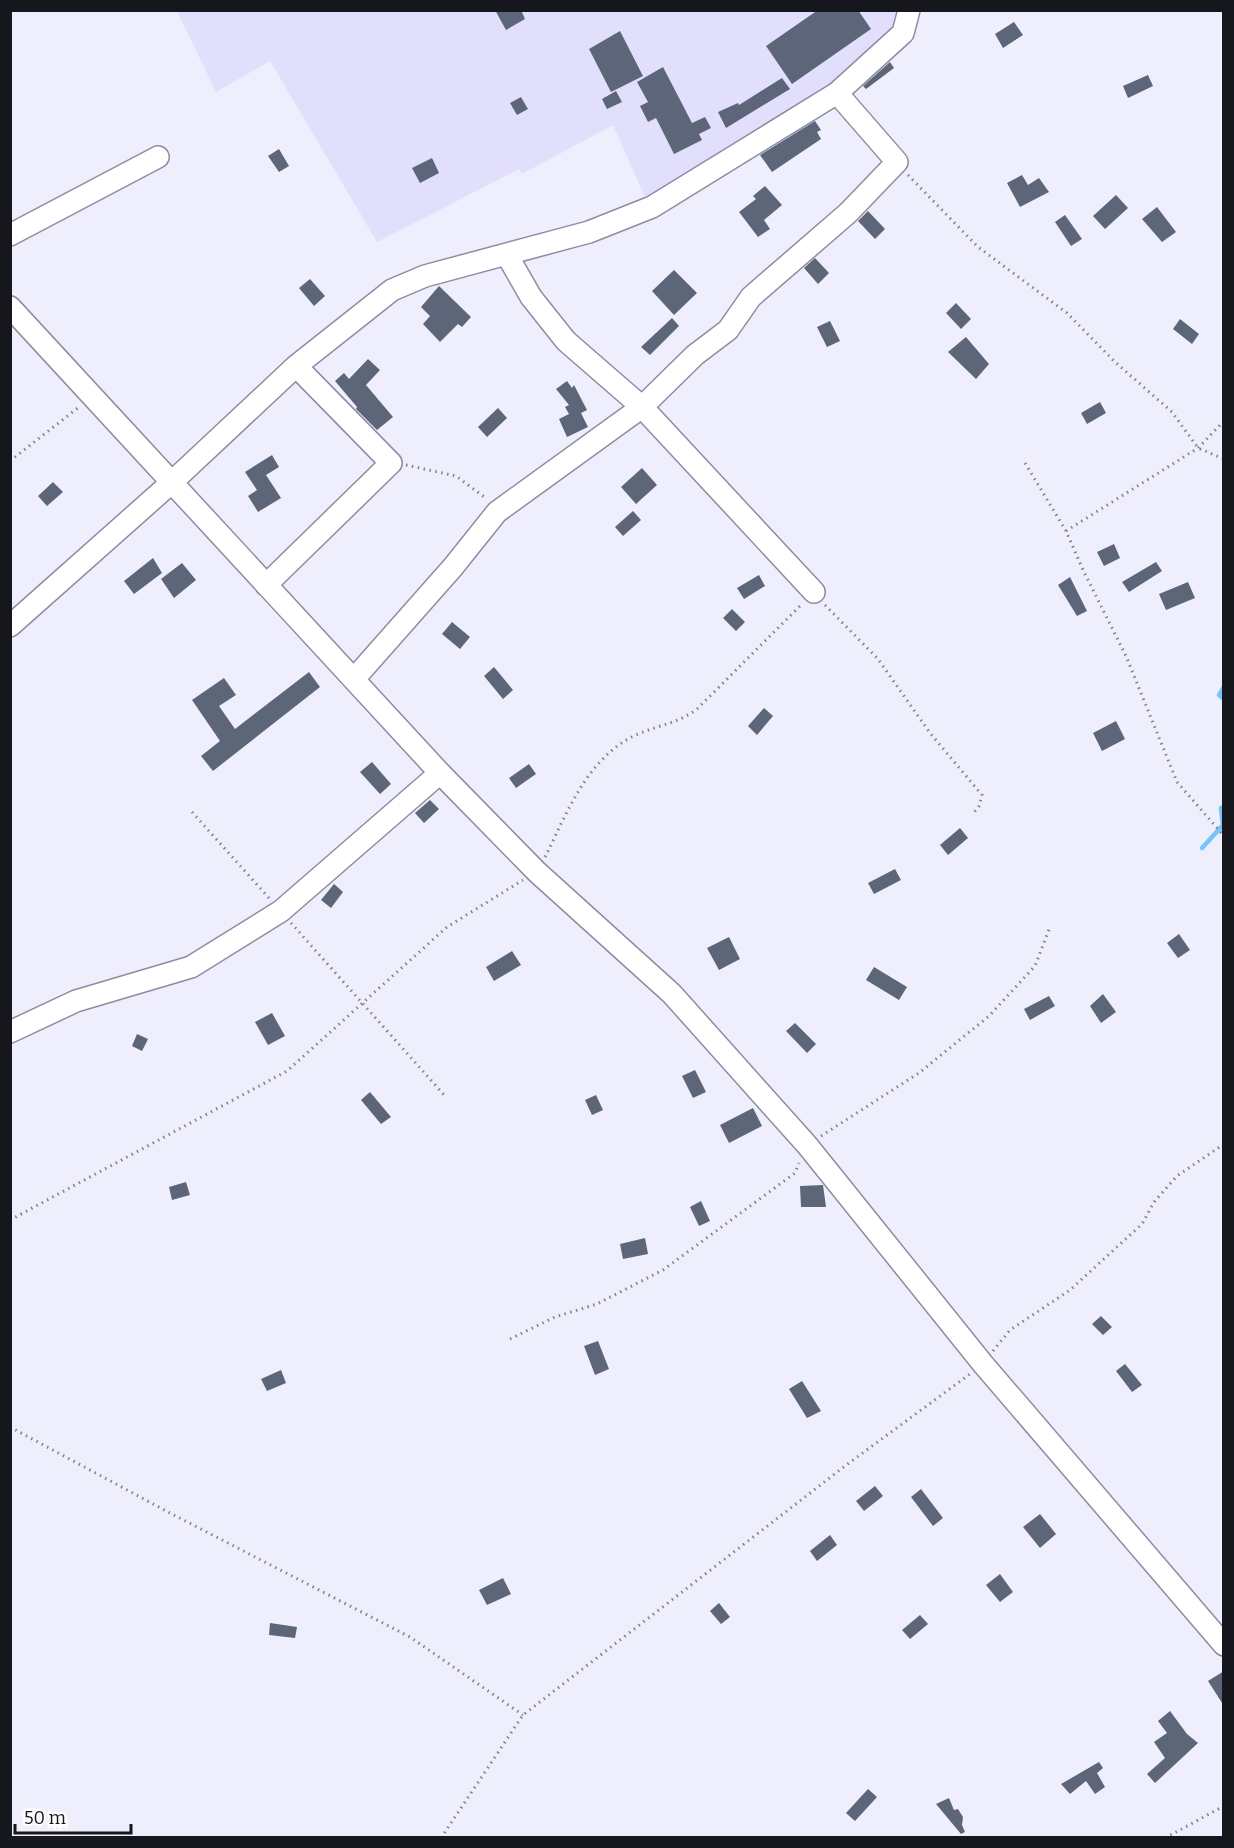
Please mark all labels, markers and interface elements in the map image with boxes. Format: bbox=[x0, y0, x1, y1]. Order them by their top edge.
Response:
scale bar bbox=[15, 1797, 130, 1835]
text: 50 m bbox=[24, 1807, 66, 1829]

